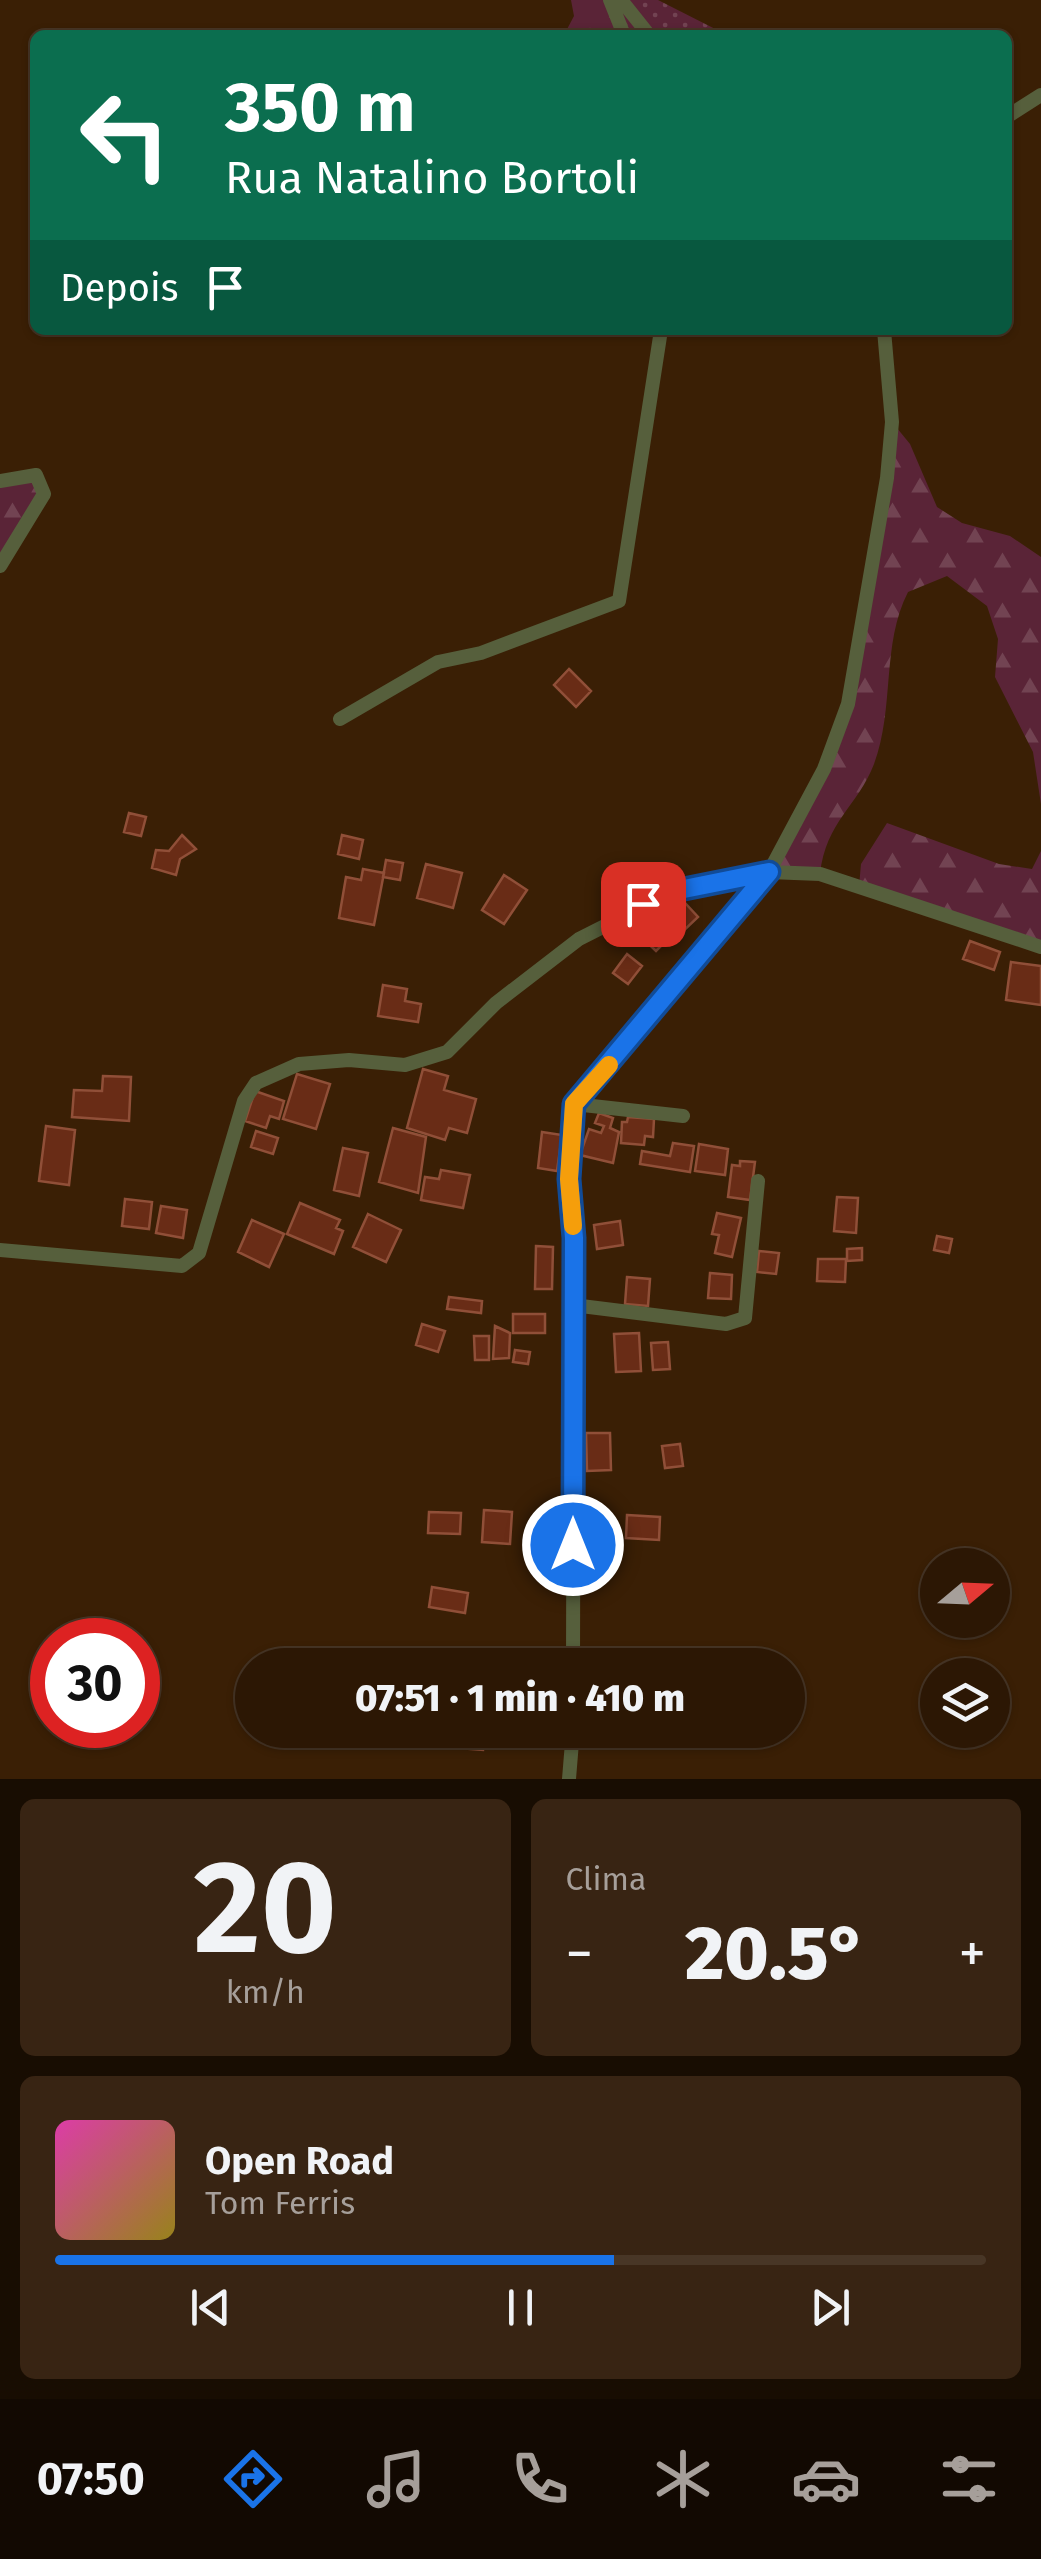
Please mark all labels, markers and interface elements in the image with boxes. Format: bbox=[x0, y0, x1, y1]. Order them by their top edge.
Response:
text: 350 m bbox=[225, 66, 416, 150]
icon: left bbox=[60, 70, 190, 200]
text: Rua Natalino Bortoli bbox=[225, 151, 639, 205]
icon: arrive bbox=[198, 260, 253, 315]
text: Depois bbox=[60, 265, 178, 311]
pin bbox=[601, 862, 686, 947]
icon: arrive bbox=[616, 877, 671, 932]
position arrow bbox=[521, 1493, 625, 1597]
north arrow bbox=[920, 1548, 1010, 1638]
map controls bbox=[920, 1548, 1010, 1748]
speed limit sign: 30 bbox=[30, 1618, 160, 1748]
button: layers bbox=[920, 1658, 1010, 1748]
text: 07:51 · 1 min · 410 m bbox=[355, 1675, 685, 1721]
text: 20 bbox=[194, 1830, 337, 1986]
text: Clima bbox=[566, 1860, 646, 1898]
text: 20.5° bbox=[685, 1909, 867, 1999]
text: − bbox=[566, 1921, 593, 1987]
text: + bbox=[959, 1921, 986, 1987]
text: km/h bbox=[226, 1973, 305, 2011]
text: Open Road bbox=[205, 2138, 394, 2184]
text: Tom Ferris bbox=[205, 2184, 355, 2222]
icon: previous bbox=[183, 2280, 238, 2335]
icon: pause bbox=[493, 2280, 548, 2335]
icon: next bbox=[803, 2280, 858, 2335]
icon: directions bbox=[218, 2444, 288, 2514]
icon: music bbox=[361, 2444, 431, 2514]
icon: phone bbox=[505, 2444, 575, 2514]
icon: climate bbox=[648, 2444, 718, 2514]
icon: car bbox=[791, 2444, 861, 2514]
icon: filters bbox=[934, 2444, 1004, 2514]
text: 07:50 bbox=[37, 2452, 145, 2506]

